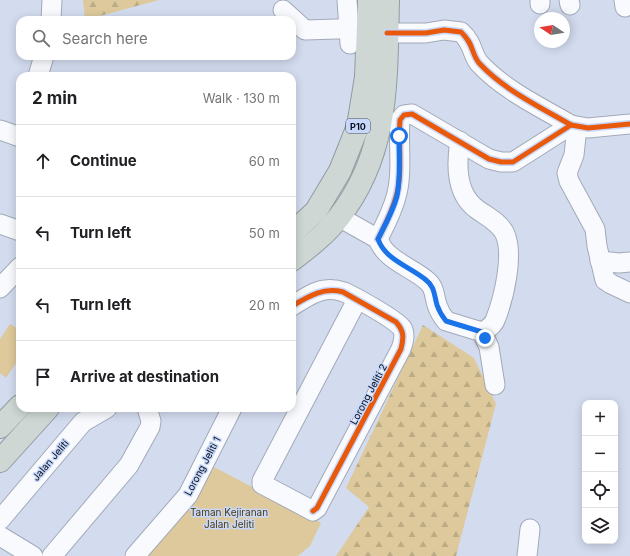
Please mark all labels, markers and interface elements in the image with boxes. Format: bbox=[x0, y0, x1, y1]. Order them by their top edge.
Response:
north arrow bbox=[534, 12, 570, 48]
search box bbox=[16, 16, 296, 60]
icon: search bbox=[30, 27, 52, 49]
text: Search here bbox=[62, 29, 148, 48]
text: 2 min bbox=[32, 88, 77, 108]
text: Walk · 130 m bbox=[203, 90, 280, 106]
road number: P10 bbox=[346, 119, 370, 133]
route start bbox=[390, 127, 408, 145]
icon: ahead bbox=[32, 150, 54, 172]
text: Continue bbox=[70, 151, 137, 170]
text: 60 m bbox=[249, 153, 280, 169]
icon: left bbox=[32, 222, 54, 244]
text: Turn left bbox=[70, 223, 131, 242]
text: 50 m bbox=[249, 225, 280, 241]
icon: left bbox=[32, 294, 54, 316]
text: Turn left bbox=[70, 295, 131, 314]
text: 20 m bbox=[249, 297, 280, 313]
route end bbox=[476, 329, 494, 347]
street label: Lorong Jeliti 2 bbox=[347, 362, 389, 426]
icon: arrive bbox=[32, 366, 54, 388]
text: Arrive at destination bbox=[70, 367, 219, 386]
map controls bbox=[582, 400, 618, 544]
button: + bbox=[582, 400, 618, 436]
street label: Lorong Jeliti 1 bbox=[181, 434, 223, 498]
button: − bbox=[582, 436, 618, 472]
street label: Jalan Jeliti bbox=[29, 437, 71, 483]
button: locate bbox=[582, 472, 618, 508]
park label: Taman Kejiranan Jalan Jeliti bbox=[190, 506, 268, 530]
button: layers bbox=[582, 508, 618, 544]

